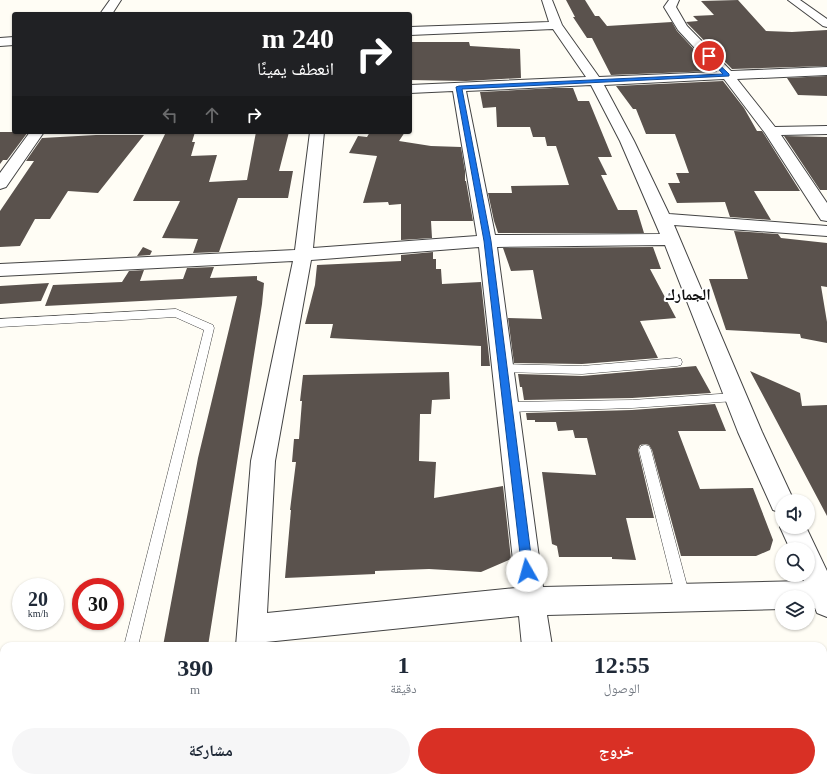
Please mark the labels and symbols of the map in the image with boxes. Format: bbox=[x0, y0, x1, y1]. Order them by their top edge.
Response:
pin bbox=[692, 39, 726, 73]
district label: الجمارك bbox=[665, 286, 711, 303]
position arrow bbox=[506, 550, 548, 592]
speed limit sign: 30 bbox=[72, 578, 124, 630]

